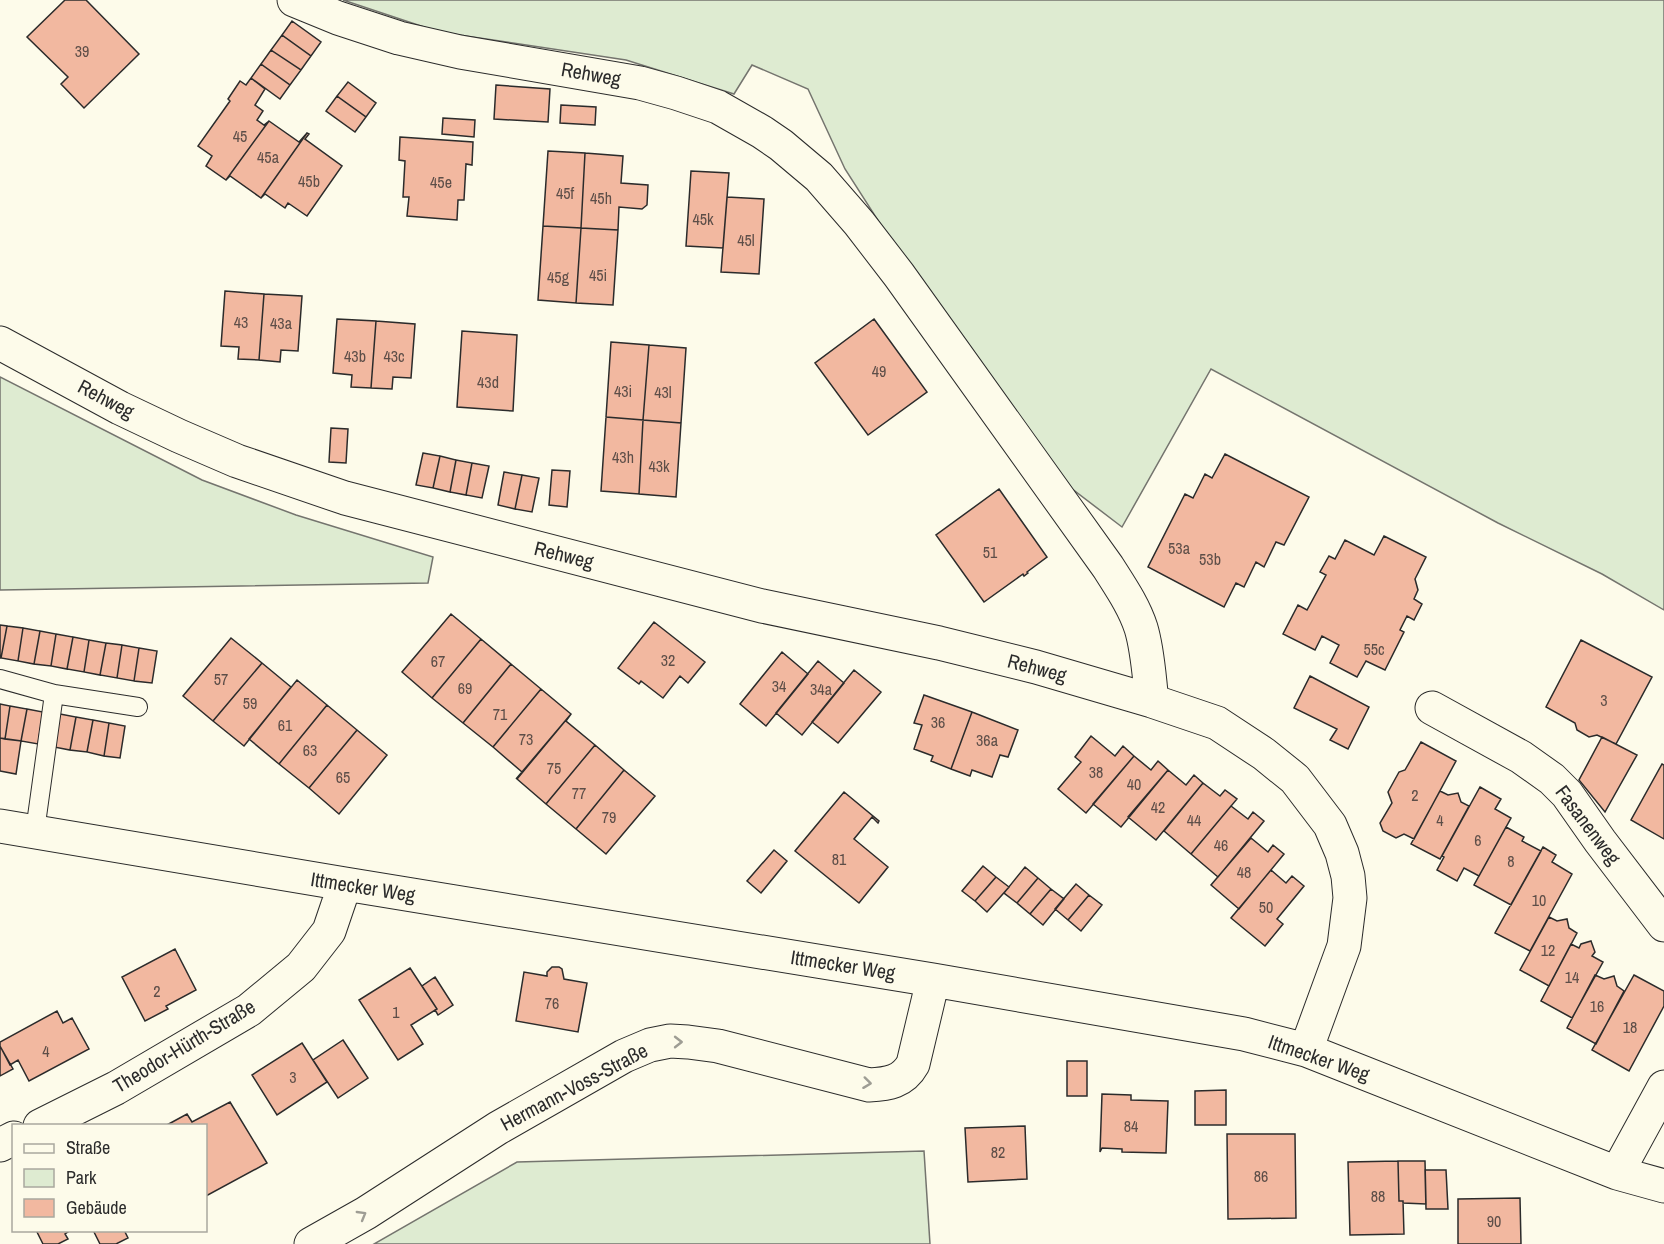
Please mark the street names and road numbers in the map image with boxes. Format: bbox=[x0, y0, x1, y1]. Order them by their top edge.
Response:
street label: Rehweg bbox=[559, 55, 623, 92]
street label: Rehweg bbox=[73, 373, 139, 425]
street label: Rehweg bbox=[532, 534, 597, 575]
street label: Rehweg bbox=[1005, 647, 1070, 688]
street label: Fasanenweg bbox=[1550, 779, 1627, 870]
street label: Ittmecker Weg bbox=[309, 865, 417, 908]
street label: Ittmecker Weg bbox=[789, 943, 897, 986]
street label: Theodor-Hürth-Straße bbox=[108, 992, 260, 1099]
street label: Ittmecker Weg bbox=[1265, 1028, 1373, 1087]
street label: Hermann-Voss-Straße bbox=[495, 1036, 652, 1137]

